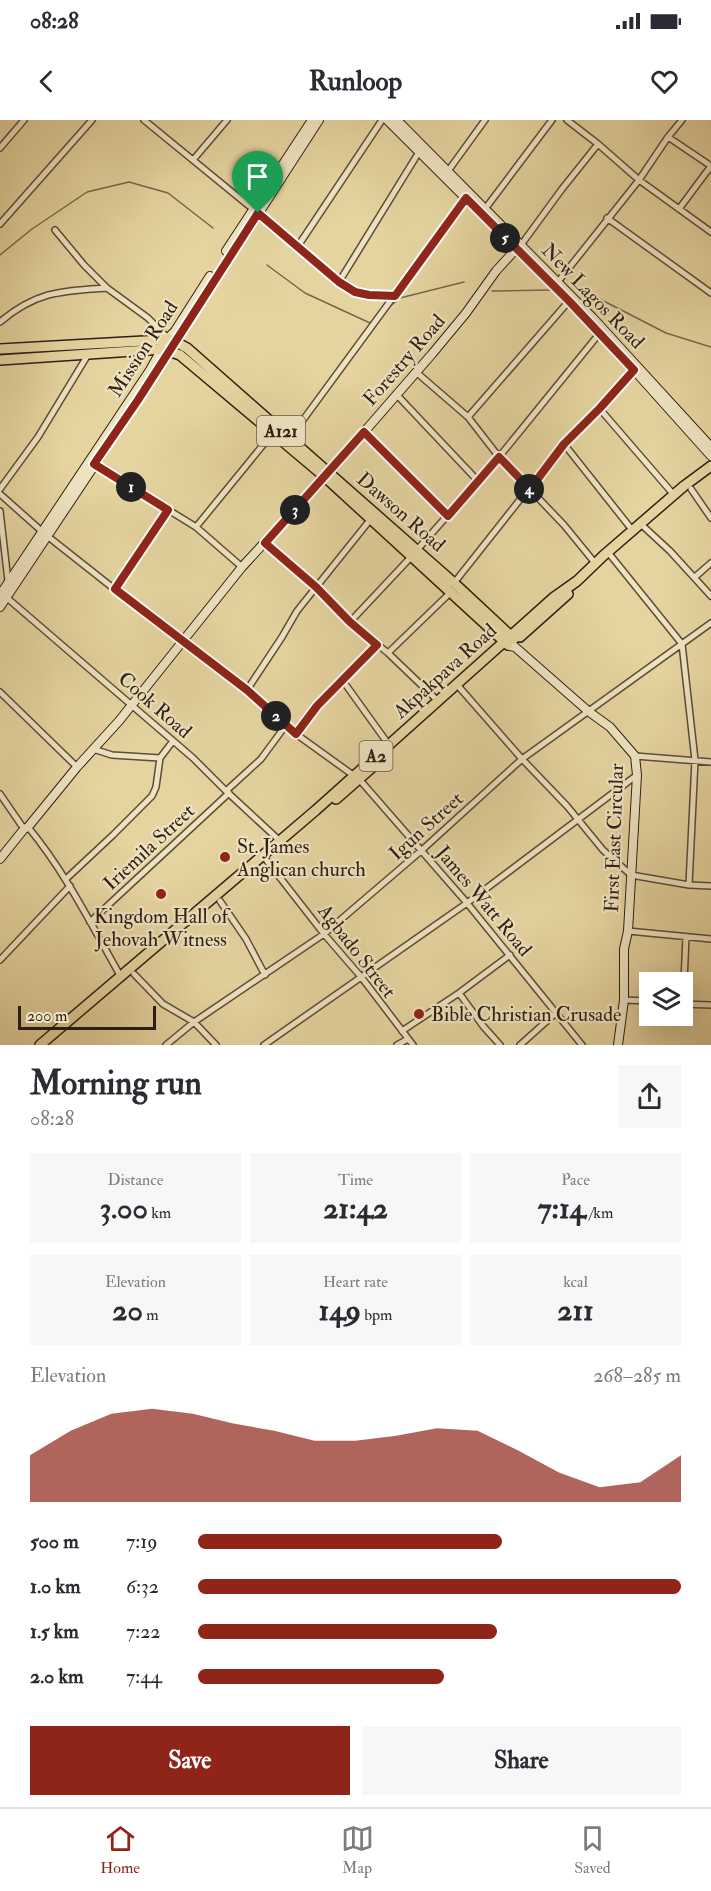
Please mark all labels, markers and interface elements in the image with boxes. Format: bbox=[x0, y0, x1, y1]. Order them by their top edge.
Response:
text: 08:28 bbox=[30, 7, 79, 35]
icon: back bbox=[30, 65, 63, 98]
text: Runloop bbox=[309, 65, 402, 98]
icon: heart bbox=[648, 65, 681, 98]
pin bbox=[232, 151, 283, 213]
icon: arrive bbox=[241, 160, 274, 193]
pin: 5 bbox=[490, 223, 520, 253]
text: 5 bbox=[501, 228, 509, 248]
street label: New Lagos Road bbox=[536, 238, 650, 354]
street label: Mission Road bbox=[103, 296, 183, 402]
street label: Forestry Road bbox=[357, 309, 451, 411]
road number: A121 bbox=[257, 416, 305, 446]
street label: Dawson Road bbox=[351, 467, 451, 557]
pin: 1 bbox=[116, 472, 146, 502]
pin: 4 bbox=[514, 474, 544, 504]
text: 1 bbox=[128, 477, 134, 497]
text: 4 bbox=[525, 479, 533, 499]
pin: 3 bbox=[280, 495, 310, 525]
text: 3 bbox=[292, 500, 298, 520]
street label: Akpakpava Road bbox=[387, 618, 503, 725]
street label: Cook Road bbox=[113, 666, 197, 744]
pin: 2 bbox=[261, 701, 291, 731]
text: 2 bbox=[272, 706, 280, 726]
road number: A2 bbox=[360, 741, 392, 771]
street label: First East Circular bbox=[599, 762, 629, 913]
street label: Igun Street bbox=[384, 786, 469, 866]
street label: Iriemila Street bbox=[98, 798, 200, 896]
place label: St. James Anglican church bbox=[236, 834, 366, 882]
street label: James Watt Road bbox=[430, 840, 538, 961]
marker: St. James Anglican church bbox=[218, 850, 232, 864]
marker: Kingdom Hall of Jehovah Witness bbox=[154, 887, 168, 901]
street label: Agbado Street bbox=[312, 898, 402, 1003]
place label: Kingdom Hall of Jehovah Witness bbox=[94, 904, 231, 952]
map controls bbox=[639, 972, 693, 1026]
button: layers bbox=[639, 972, 693, 1026]
place label: Bible Christian Crusade bbox=[431, 1002, 621, 1027]
scale bar bbox=[18, 1003, 156, 1031]
text: 200 m bbox=[27, 1006, 67, 1026]
marker: Bible Christian Crusade bbox=[412, 1007, 426, 1021]
text: Morning run bbox=[30, 1063, 202, 1104]
button: share bbox=[618, 1065, 681, 1128]
text: 08:28 bbox=[30, 1106, 74, 1131]
text: Distance bbox=[108, 1170, 163, 1190]
text: Time bbox=[338, 1170, 373, 1190]
text: Pace bbox=[561, 1170, 590, 1190]
text: 3.00 bbox=[100, 1190, 148, 1227]
text: 21:42 bbox=[323, 1190, 388, 1227]
text: 7:14 bbox=[538, 1190, 586, 1227]
text: km bbox=[148, 1203, 171, 1223]
text: /km bbox=[586, 1203, 613, 1223]
text: Elevation bbox=[105, 1272, 166, 1292]
text: Heart rate bbox=[323, 1272, 388, 1292]
text: kcal bbox=[563, 1272, 588, 1292]
text: 20 bbox=[112, 1292, 143, 1329]
text: 149 bbox=[319, 1292, 361, 1329]
text: 211 bbox=[557, 1292, 594, 1329]
text: m bbox=[143, 1305, 159, 1325]
text: bpm bbox=[361, 1305, 392, 1325]
text: Elevation bbox=[30, 1363, 106, 1388]
text: 268–285 m bbox=[593, 1363, 681, 1388]
text: 500 m bbox=[30, 1529, 79, 1554]
text: 7:19 bbox=[126, 1529, 157, 1554]
text: 1.0 km bbox=[30, 1574, 81, 1599]
text: 6:32 bbox=[126, 1574, 159, 1599]
text: 1.5 km bbox=[30, 1619, 79, 1644]
text: 7:22 bbox=[126, 1619, 160, 1644]
text: 2.0 km bbox=[30, 1664, 84, 1689]
text: 7:44 bbox=[126, 1664, 162, 1689]
button: Save bbox=[30, 1726, 350, 1795]
button: Share bbox=[362, 1726, 681, 1795]
tab: Home bbox=[100, 1822, 140, 1878]
tab: Map bbox=[341, 1822, 374, 1878]
tab: Saved bbox=[574, 1822, 611, 1878]

